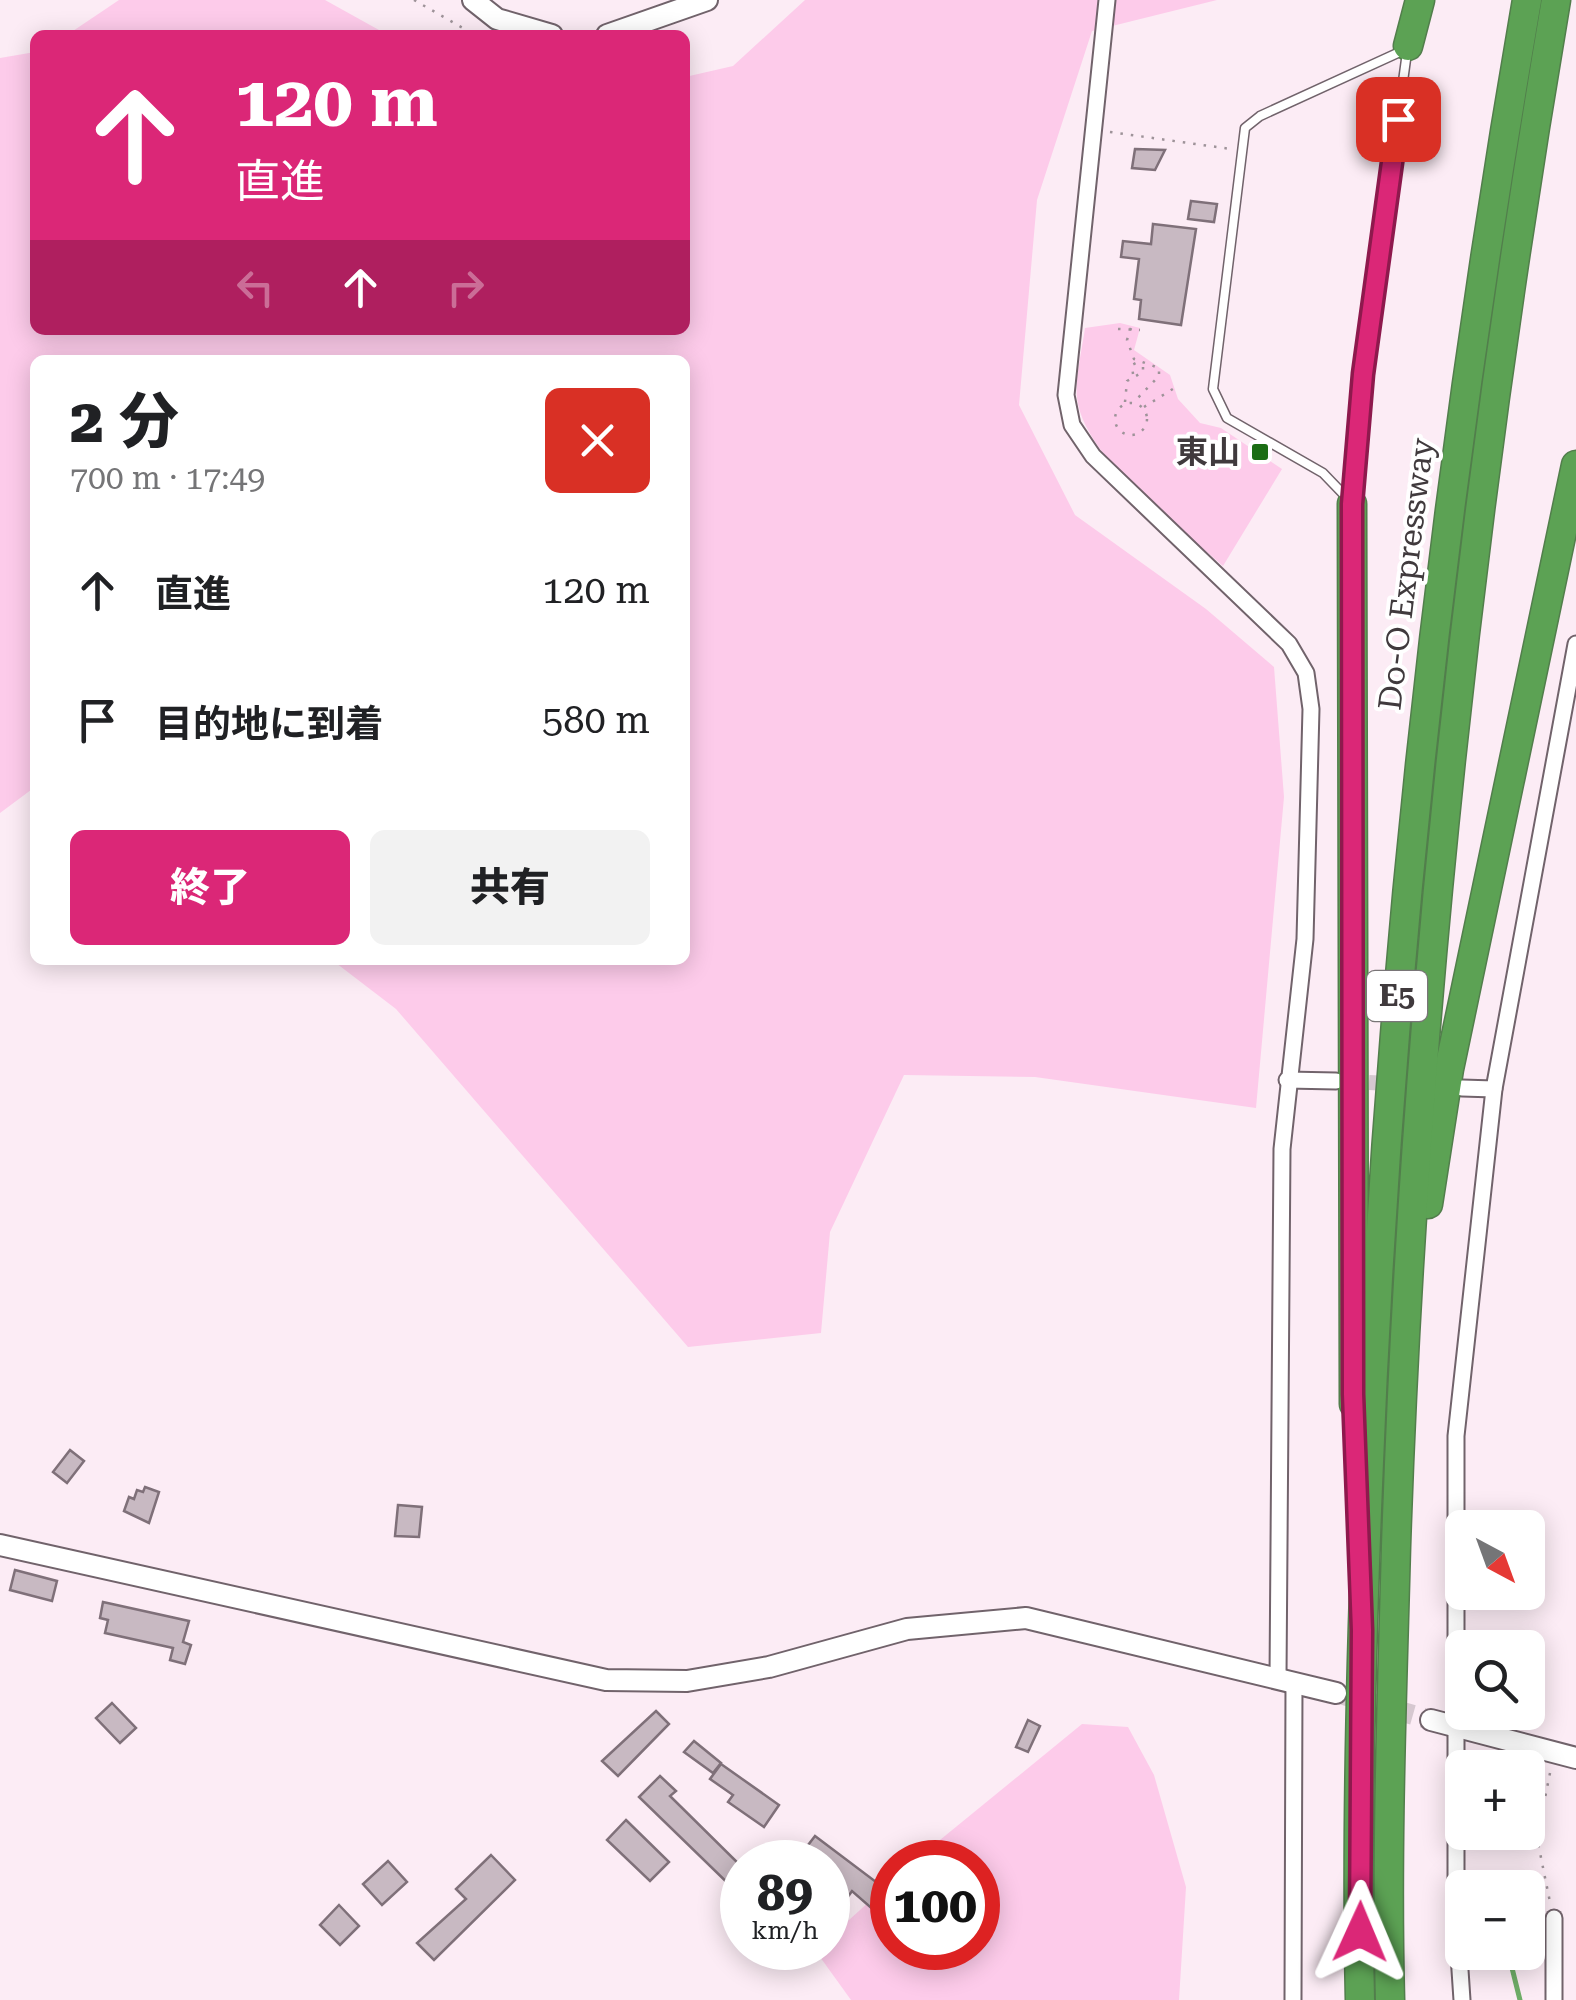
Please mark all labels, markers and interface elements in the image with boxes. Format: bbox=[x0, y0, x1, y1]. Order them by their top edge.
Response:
text: 120 m bbox=[235, 61, 438, 143]
icon: ahead bbox=[70, 70, 200, 200]
pin bbox=[1356, 77, 1441, 162]
icon: arrive bbox=[1371, 92, 1426, 147]
text: 直進 bbox=[235, 155, 325, 208]
icon: left bbox=[228, 260, 283, 315]
icon: ahead bbox=[333, 260, 388, 315]
icon: right bbox=[438, 260, 493, 315]
text: 2 分 bbox=[70, 386, 179, 457]
button: close bbox=[545, 388, 650, 493]
place label: 東山 bbox=[1176, 433, 1240, 471]
street label: Do-O Expressway bbox=[1370, 436, 1442, 712]
marker: 東山 bbox=[1249, 441, 1271, 463]
text: 700 m · 17:49 bbox=[70, 459, 265, 497]
icon: ahead bbox=[70, 563, 125, 618]
text: 120 m bbox=[542, 568, 650, 612]
text: 直進 bbox=[155, 572, 231, 616]
icon: arrive bbox=[70, 693, 125, 748]
text: 580 m bbox=[542, 698, 650, 742]
text: 目的地に到着 bbox=[155, 702, 383, 746]
button: 終了 bbox=[70, 830, 350, 945]
button: 共有 bbox=[370, 830, 650, 945]
road number: E5 bbox=[1367, 971, 1427, 1021]
north arrow bbox=[1445, 1510, 1545, 1610]
map controls bbox=[1445, 1510, 1545, 1970]
button: search bbox=[1445, 1630, 1545, 1730]
button: + bbox=[1445, 1750, 1545, 1850]
speed limit sign: 100 bbox=[870, 1840, 1000, 1970]
text: 89 bbox=[757, 1864, 813, 1922]
button: − bbox=[1445, 1870, 1545, 1970]
position arrow bbox=[1308, 1880, 1412, 1984]
text: km/h bbox=[752, 1916, 818, 1945]

